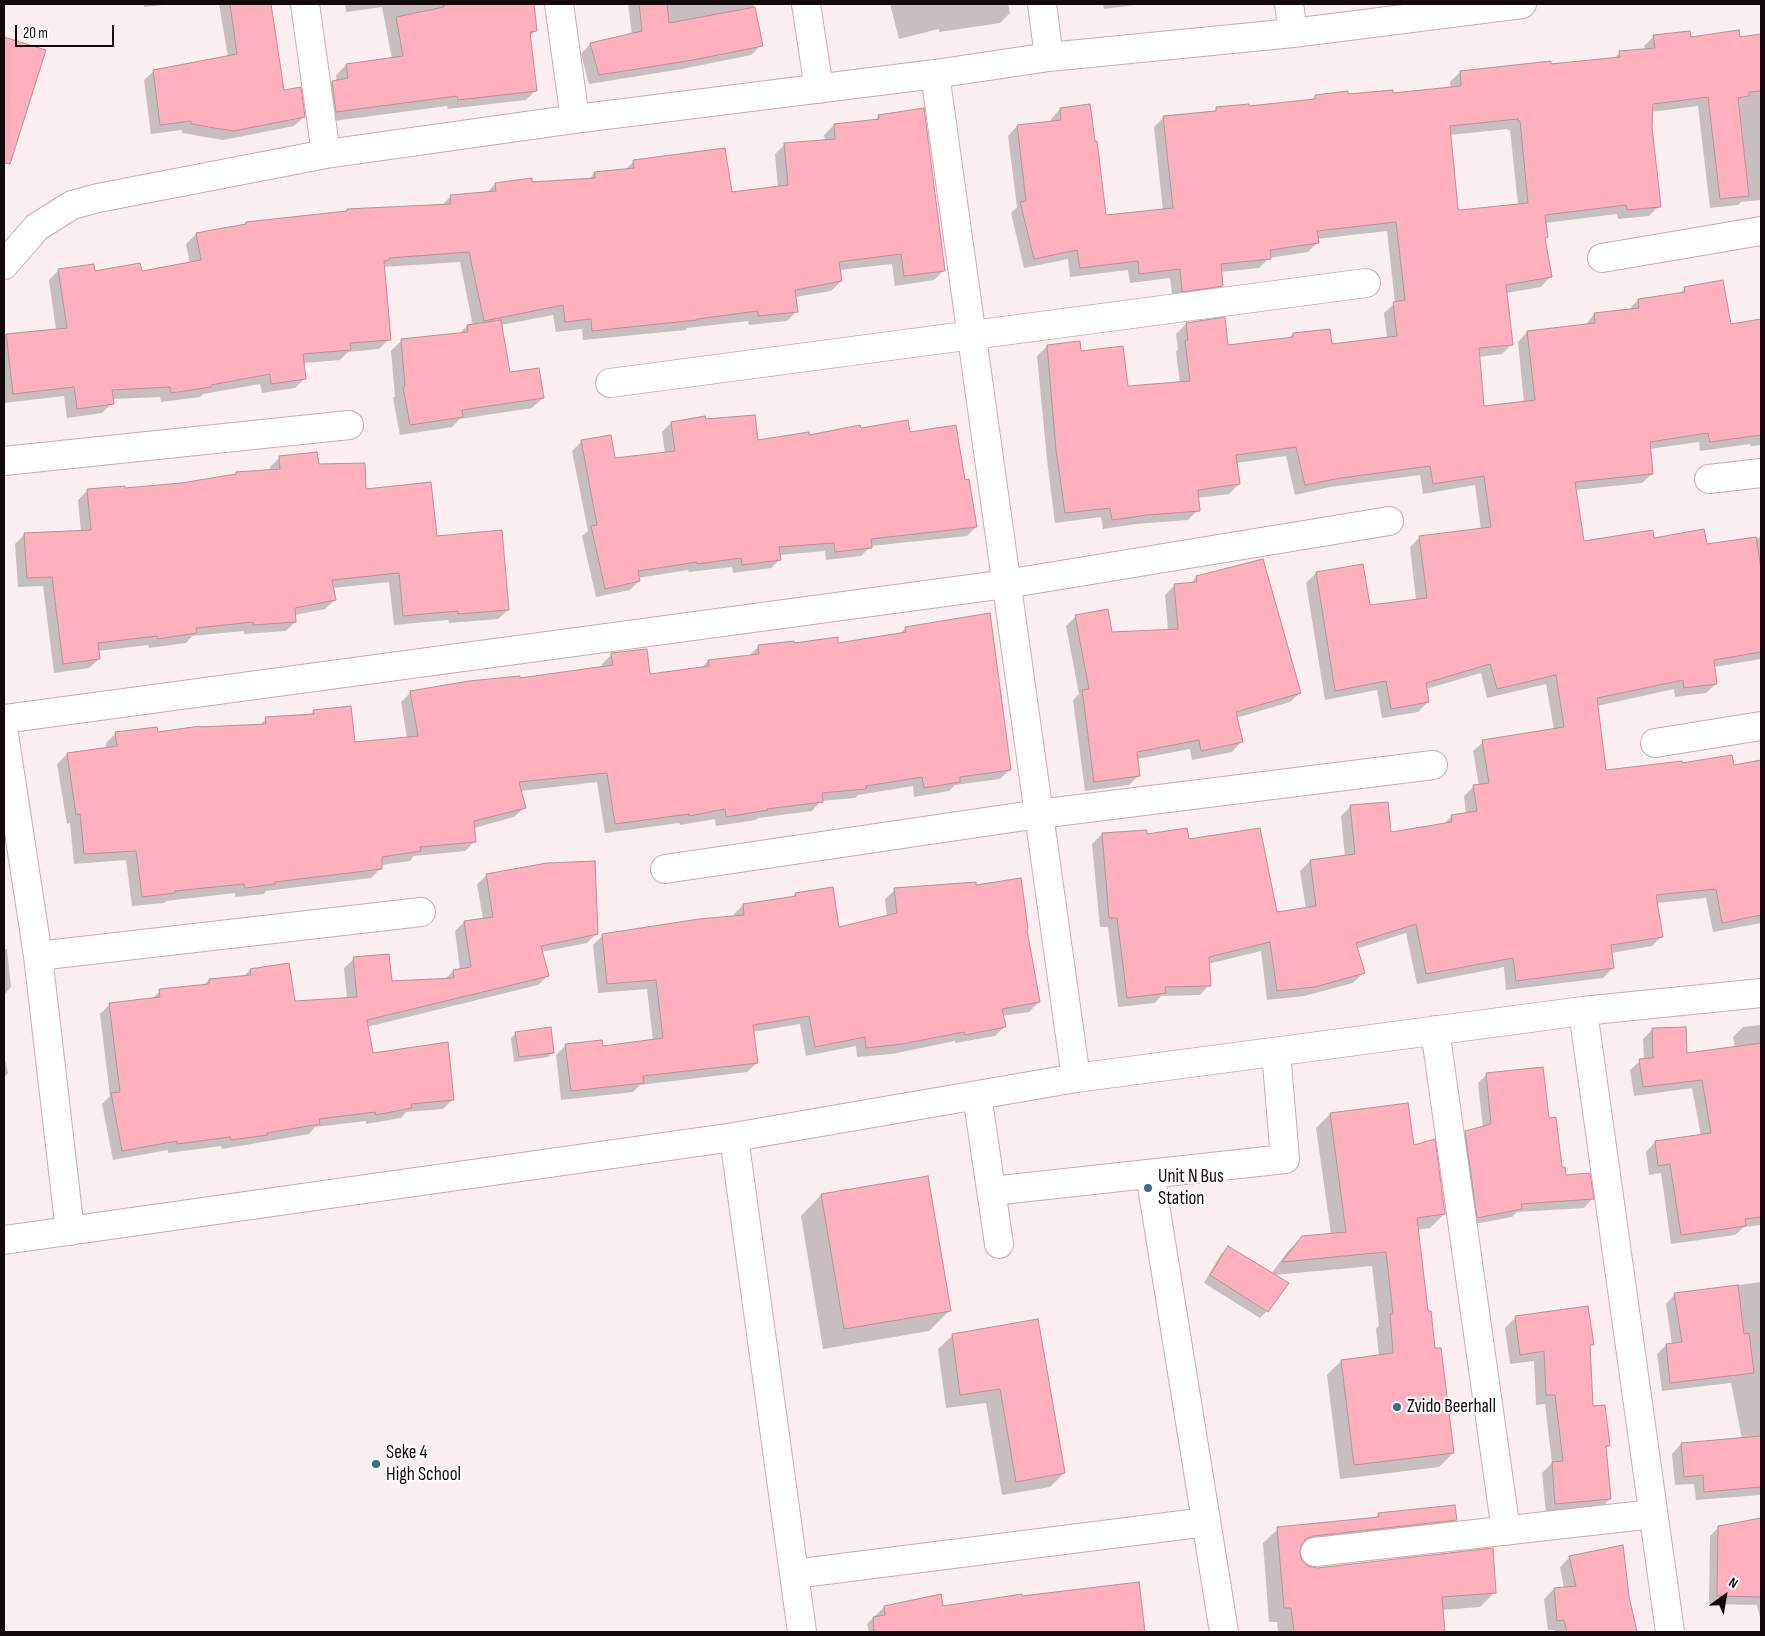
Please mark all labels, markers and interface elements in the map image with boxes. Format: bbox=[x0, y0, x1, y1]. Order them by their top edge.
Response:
scale bar bbox=[18, 15, 116, 47]
text: 20 m bbox=[23, 24, 48, 43]
place label: Unit N Bus Station bbox=[1158, 1166, 1224, 1210]
marker: Unit N Bus Station bbox=[1142, 1182, 1154, 1194]
place label: Zvido Beerhall bbox=[1407, 1396, 1496, 1418]
marker: Zvido Beerhall bbox=[1391, 1401, 1403, 1413]
place label: Seke 4 High School bbox=[386, 1442, 461, 1486]
marker: Seke 4 High School bbox=[370, 1458, 382, 1470]
north arrow bbox=[1700, 1571, 1750, 1621]
text: N bbox=[1726, 1574, 1741, 1592]

